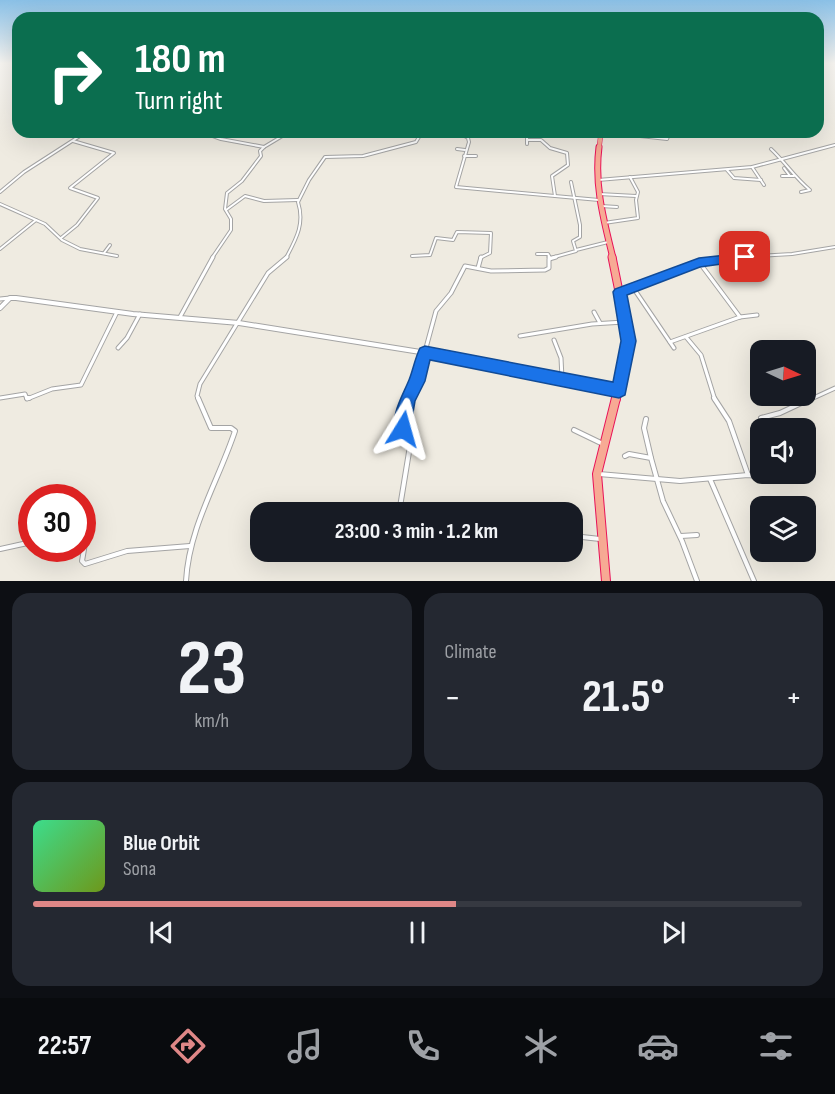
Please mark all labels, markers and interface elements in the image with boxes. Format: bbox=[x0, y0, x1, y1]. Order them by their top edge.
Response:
text: 180 m bbox=[135, 34, 226, 85]
icon: right bbox=[36, 36, 114, 114]
text: Turn right bbox=[135, 85, 222, 117]
pin bbox=[719, 231, 770, 282]
icon: arrive bbox=[728, 240, 761, 273]
north arrow bbox=[750, 340, 816, 406]
map controls bbox=[750, 340, 816, 562]
position arrow bbox=[371, 397, 435, 461]
button: sound bbox=[750, 418, 816, 484]
speed limit sign: 30 bbox=[18, 484, 96, 562]
button: layers bbox=[750, 496, 816, 562]
text: 23:00 · 3 min · 1.2 km bbox=[335, 518, 498, 545]
text: 23 bbox=[177, 623, 246, 716]
text: Climate bbox=[445, 640, 497, 664]
text: 21.5° bbox=[582, 670, 665, 725]
text: − bbox=[445, 678, 461, 718]
text: + bbox=[786, 678, 802, 718]
text: km/h bbox=[194, 709, 229, 733]
text: Blue Orbit bbox=[123, 830, 200, 857]
text: Sona bbox=[123, 857, 156, 881]
icon: previous bbox=[145, 916, 178, 949]
icon: pause bbox=[401, 916, 434, 949]
icon: next bbox=[657, 916, 690, 949]
icon: directions bbox=[167, 1025, 209, 1067]
icon: music bbox=[284, 1025, 326, 1067]
icon: phone bbox=[402, 1025, 444, 1067]
icon: climate bbox=[520, 1025, 562, 1067]
icon: car bbox=[637, 1025, 679, 1067]
icon: filters bbox=[755, 1025, 797, 1067]
text: 22:57 bbox=[38, 1030, 91, 1062]

